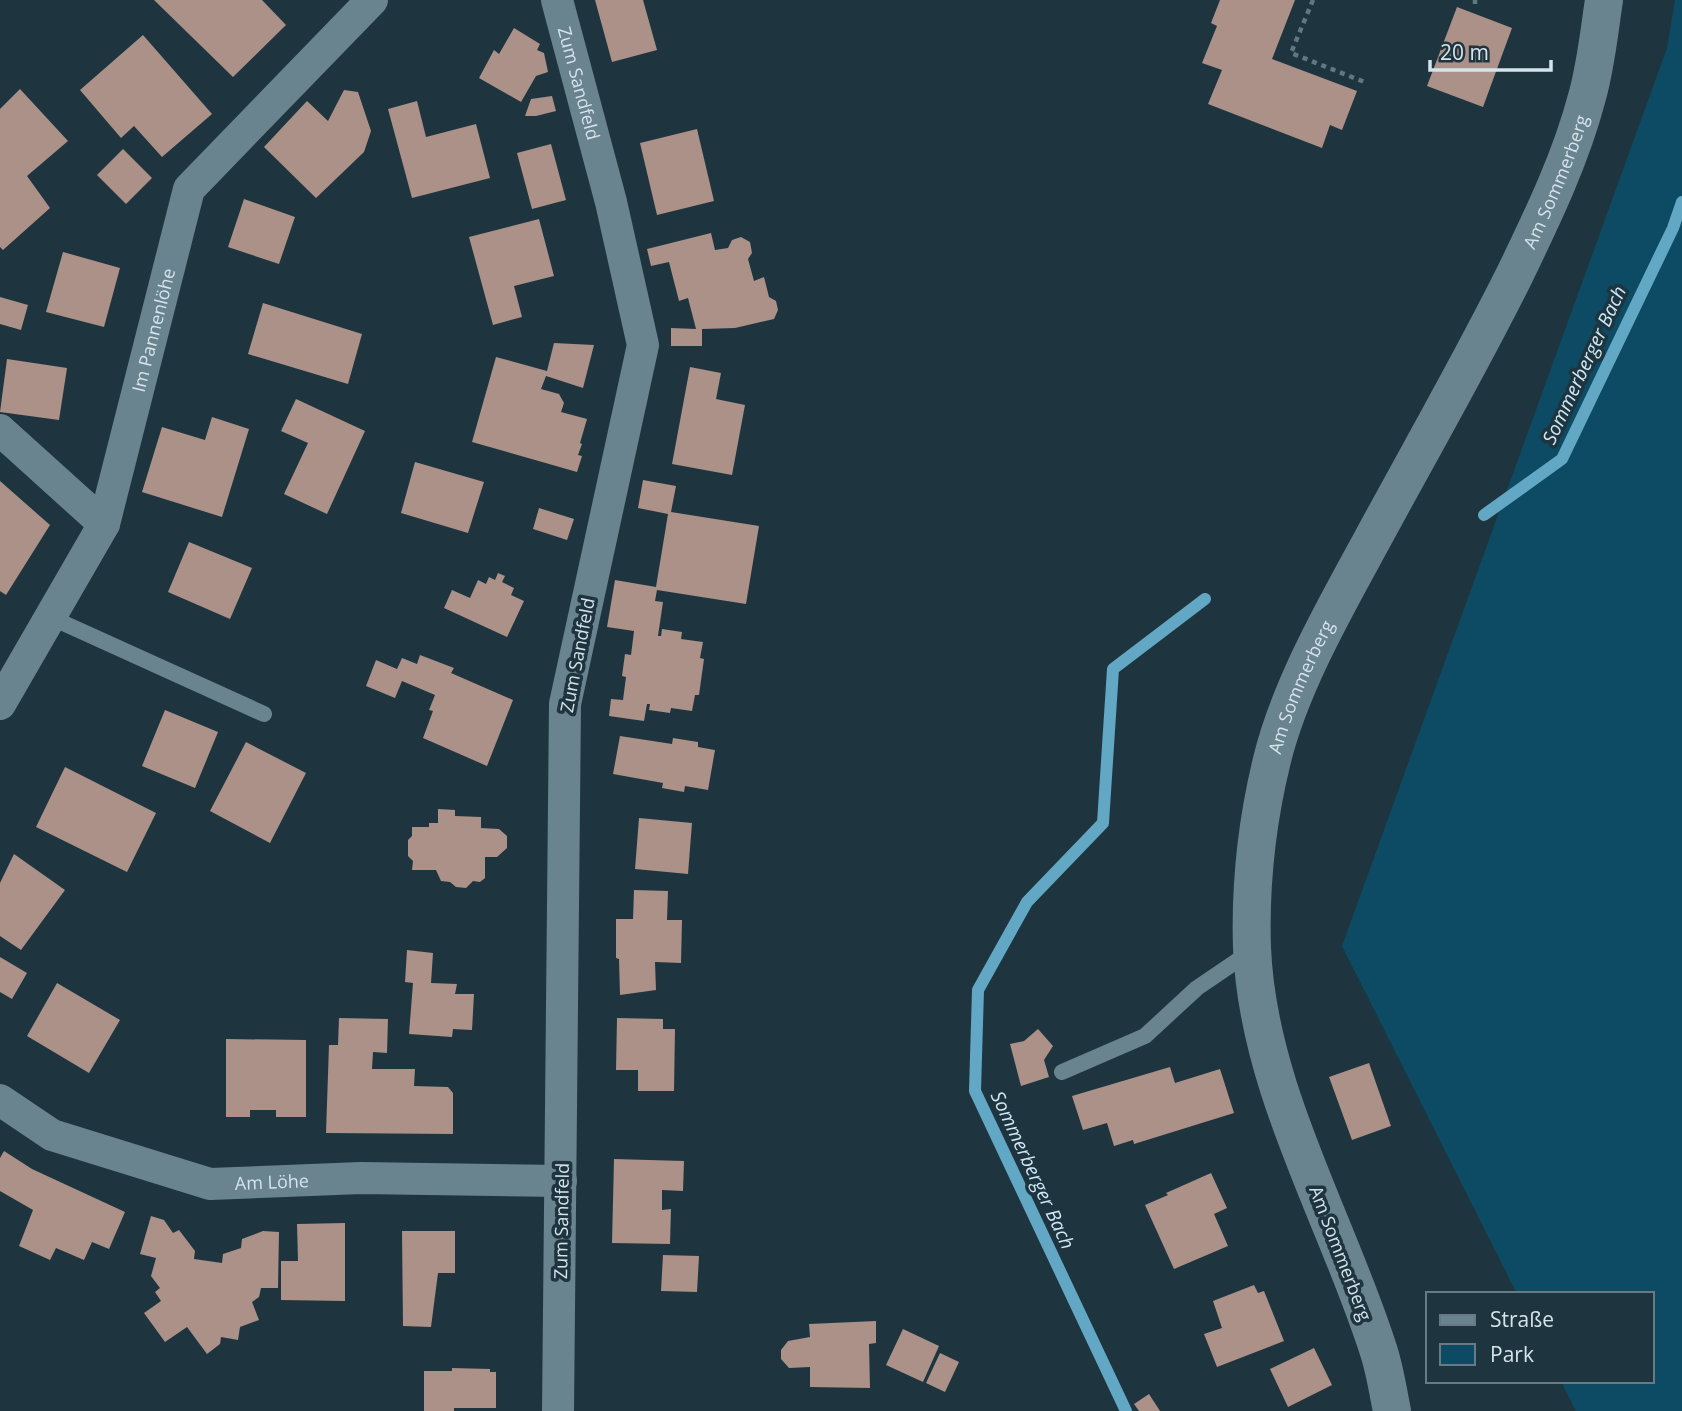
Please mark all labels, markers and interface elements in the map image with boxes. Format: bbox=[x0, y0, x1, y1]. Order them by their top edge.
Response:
street label: Zum Sandfeld bbox=[553, 24, 606, 142]
scale bar bbox=[1430, 28, 1551, 72]
text: 20 m bbox=[1440, 38, 1489, 66]
street label: Am Sommerberg bbox=[1517, 111, 1593, 252]
street label: Im Pannenlöhe bbox=[126, 266, 180, 395]
water label: Sommerberger Bach bbox=[1536, 282, 1632, 448]
street label: Zum Sandfeld bbox=[554, 596, 600, 714]
street label: Am Sommerberg bbox=[1262, 616, 1339, 756]
water label: Sommerberger Bach bbox=[985, 1087, 1081, 1253]
street label: Zum Sandfeld bbox=[548, 1163, 574, 1279]
street label: Am Löhe bbox=[234, 1168, 309, 1195]
street label: Am Sommerberg bbox=[1304, 1182, 1378, 1324]
legend bbox=[1426, 1292, 1654, 1383]
text: Straße bbox=[1490, 1305, 1554, 1333]
text: Park bbox=[1490, 1340, 1534, 1368]

